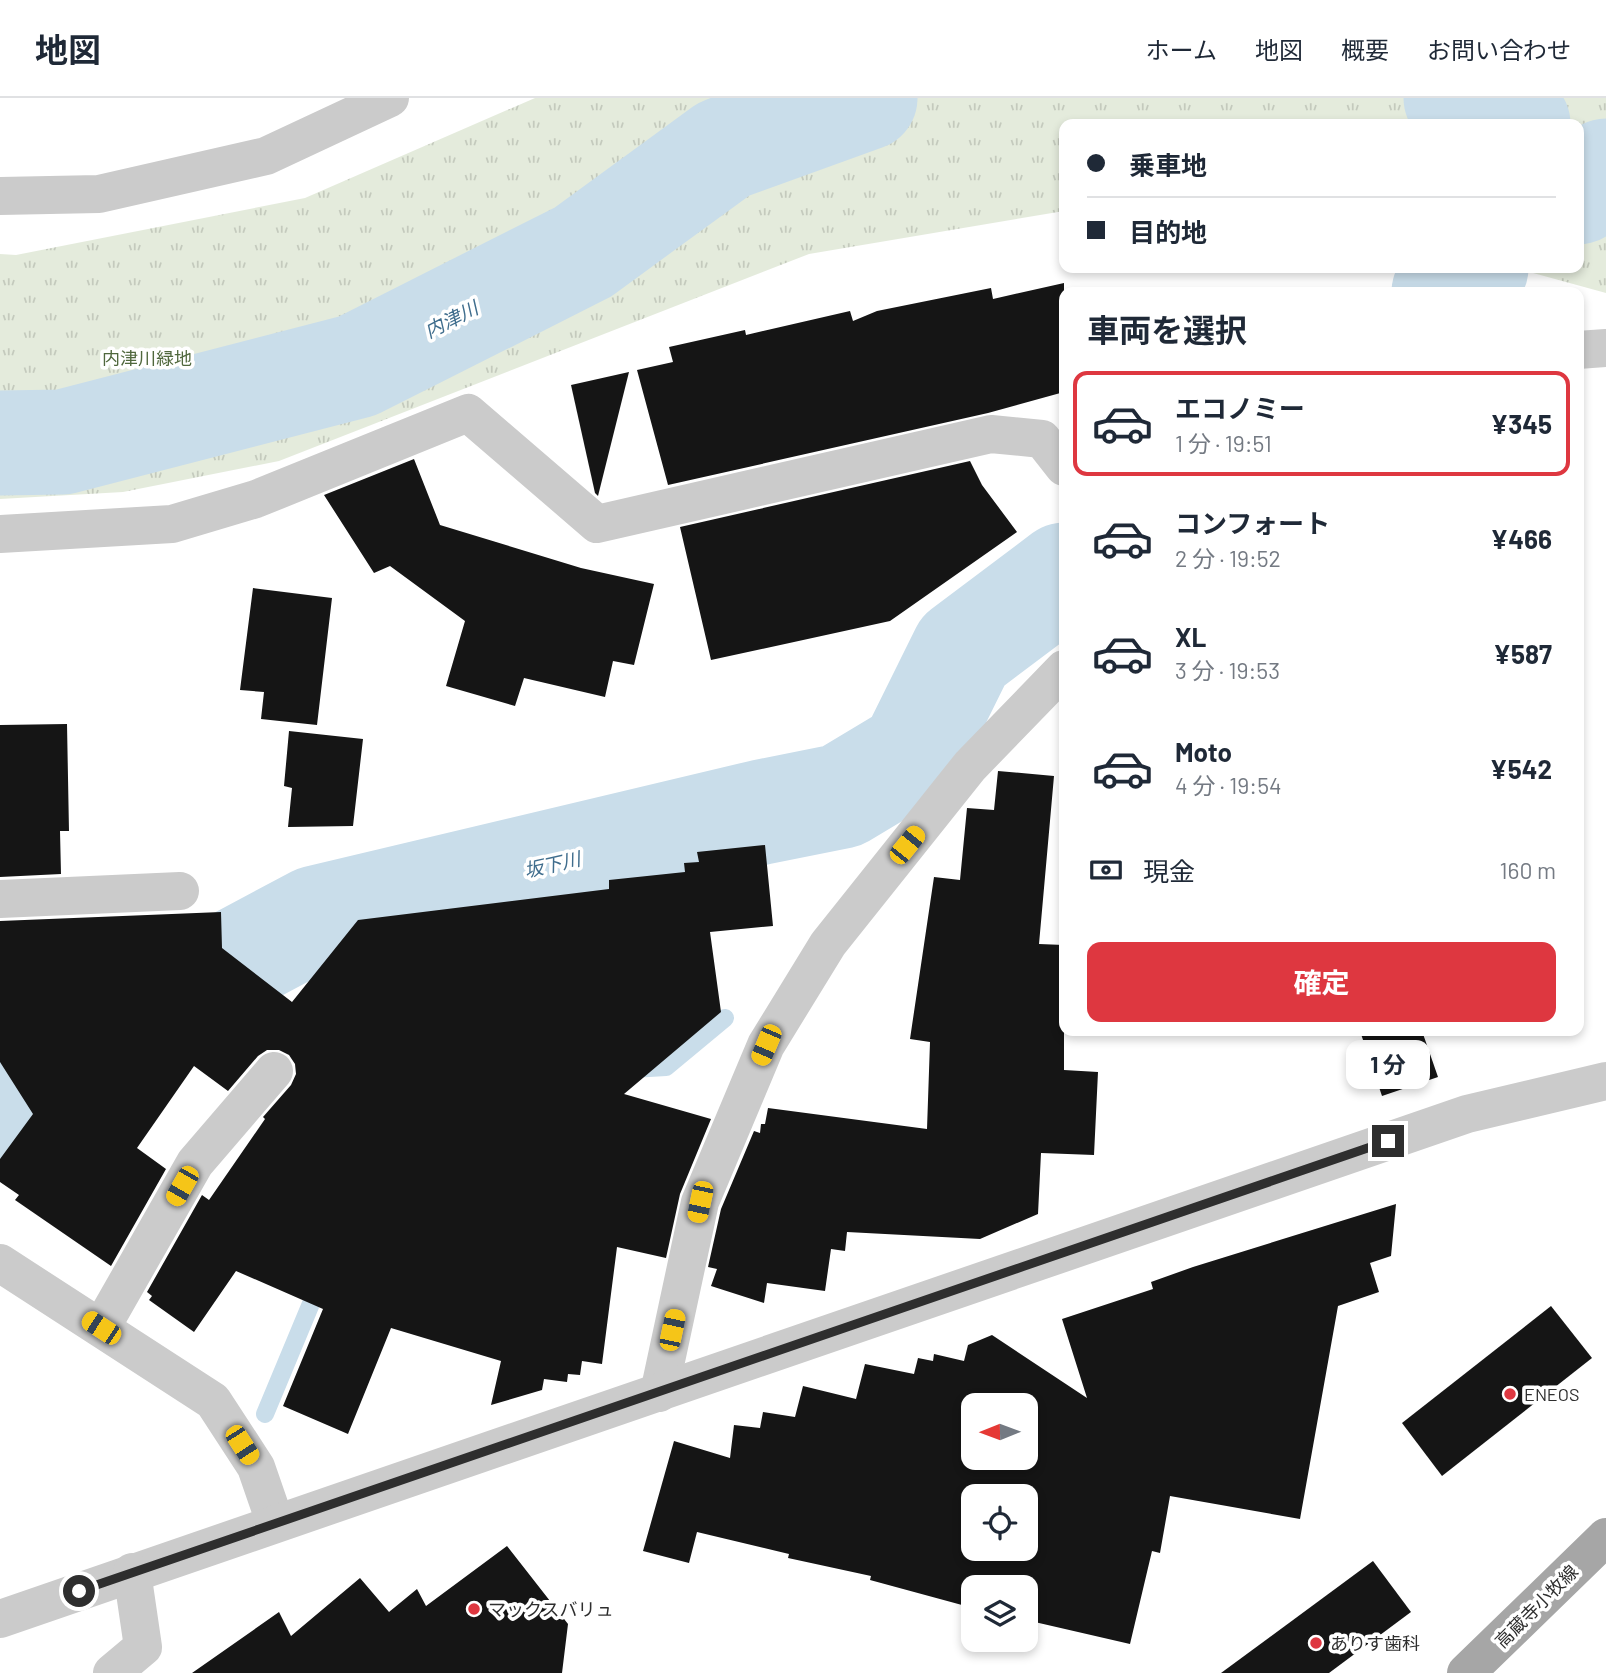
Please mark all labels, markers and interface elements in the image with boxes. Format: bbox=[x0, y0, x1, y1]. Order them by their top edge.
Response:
text: 地図 bbox=[35, 29, 101, 69]
text: ホーム bbox=[1146, 35, 1217, 64]
text: 地図 bbox=[1255, 35, 1303, 64]
text: 概要 bbox=[1341, 35, 1389, 64]
text: お問い合わせ bbox=[1427, 35, 1571, 64]
text: 乗車地 bbox=[1129, 149, 1207, 180]
text: 目的地 bbox=[1129, 216, 1207, 247]
water label: 内津川 bbox=[420, 295, 483, 342]
text: 車両を選択 bbox=[1087, 310, 1247, 348]
park label: 内津川緑地 bbox=[102, 347, 192, 369]
icon: car bbox=[1091, 392, 1154, 455]
text: エコノミー bbox=[1175, 392, 1305, 423]
text: ¥345 bbox=[1490, 408, 1552, 439]
text: 1 分 · 19:51 bbox=[1175, 429, 1272, 457]
icon: car bbox=[1091, 507, 1154, 570]
text: コンフォート bbox=[1175, 507, 1330, 538]
text: ¥466 bbox=[1491, 523, 1552, 554]
text: 2 分 · 19:52 bbox=[1175, 544, 1281, 572]
text: XL bbox=[1175, 621, 1206, 652]
icon: car bbox=[1091, 622, 1154, 685]
text: ¥587 bbox=[1493, 638, 1552, 669]
text: 3 分 · 19:53 bbox=[1175, 656, 1280, 684]
text: Moto bbox=[1175, 736, 1232, 767]
icon: car bbox=[1091, 737, 1154, 800]
text: ¥542 bbox=[1490, 753, 1552, 784]
text: 4 分 · 19:54 bbox=[1175, 771, 1282, 799]
car bbox=[886, 822, 929, 868]
water label: 坂下川 bbox=[522, 846, 584, 882]
icon: cash bbox=[1087, 851, 1125, 889]
text: 現金 bbox=[1143, 855, 1195, 886]
text: 160 m bbox=[1499, 856, 1556, 884]
button: 確定 bbox=[1087, 942, 1556, 1022]
car bbox=[749, 1022, 784, 1068]
callout: 1 分 bbox=[1346, 1040, 1430, 1088]
text: 1 分 bbox=[1370, 1050, 1406, 1078]
route end bbox=[1372, 1125, 1404, 1157]
car bbox=[163, 1163, 202, 1209]
car bbox=[686, 1179, 715, 1225]
car bbox=[658, 1307, 687, 1353]
car bbox=[78, 1308, 125, 1348]
place label: ENEOS bbox=[1524, 1383, 1579, 1405]
marker: ENEOS bbox=[1502, 1386, 1518, 1402]
north arrow bbox=[961, 1393, 1038, 1470]
map controls bbox=[961, 1393, 1038, 1652]
car bbox=[222, 1422, 263, 1468]
button: locate bbox=[961, 1484, 1038, 1561]
street label: 高蔵寺小牧線 bbox=[1490, 1560, 1582, 1652]
route start bbox=[63, 1575, 95, 1607]
button: layers bbox=[961, 1575, 1038, 1652]
place label: マックスバリュ bbox=[488, 1598, 613, 1620]
marker: マックスバリュ bbox=[466, 1601, 482, 1617]
place label: ありす歯科 bbox=[1330, 1632, 1420, 1654]
marker: ありす歯科 bbox=[1308, 1635, 1324, 1651]

